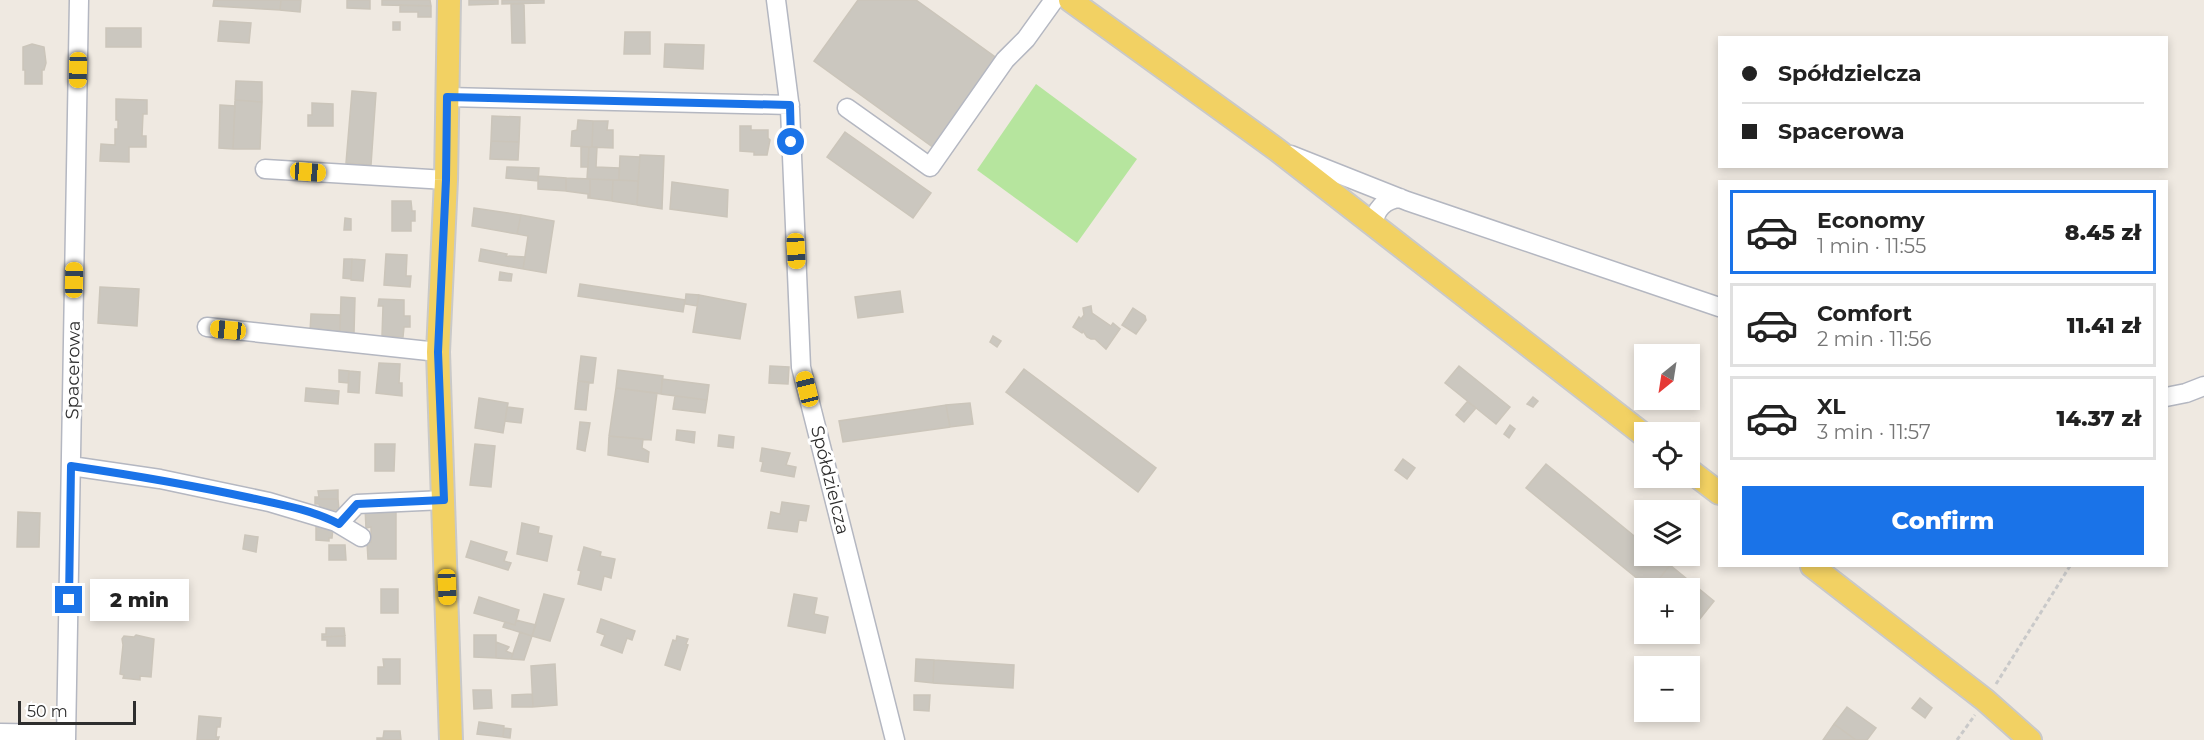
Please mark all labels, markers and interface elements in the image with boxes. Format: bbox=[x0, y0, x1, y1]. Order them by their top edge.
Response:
car bbox=[69, 52, 87, 88]
text: Spółdzielcza bbox=[1778, 60, 1922, 87]
text: Spacerowa bbox=[1778, 118, 1905, 145]
route start bbox=[777, 128, 804, 155]
car bbox=[289, 162, 327, 182]
icon: car bbox=[1745, 205, 1799, 259]
text: Economy bbox=[1817, 207, 1925, 234]
text: 8.45 zł bbox=[2065, 219, 2141, 246]
car bbox=[786, 233, 806, 269]
text: 1 min · 11:55 bbox=[1817, 234, 1926, 258]
car bbox=[65, 262, 83, 298]
icon: car bbox=[1745, 298, 1799, 352]
text: Comfort bbox=[1817, 300, 1912, 327]
text: 11.41 zł bbox=[2067, 312, 2141, 339]
car bbox=[209, 319, 247, 341]
street label: Spacerowa bbox=[61, 320, 85, 420]
text: 2 min · 11:56 bbox=[1817, 327, 1931, 351]
north arrow bbox=[1634, 344, 1700, 410]
map controls bbox=[1634, 344, 1700, 722]
car bbox=[794, 369, 820, 409]
icon: car bbox=[1745, 391, 1799, 445]
text: XL bbox=[1817, 393, 1846, 420]
text: 14.37 zł bbox=[2057, 405, 2141, 432]
text: 3 min · 11:57 bbox=[1817, 420, 1931, 444]
button: locate bbox=[1634, 422, 1700, 488]
street label: Spółdzielcza bbox=[806, 423, 854, 537]
button: Confirm bbox=[1742, 486, 2144, 555]
button: layers bbox=[1634, 500, 1700, 566]
car bbox=[437, 569, 457, 605]
button: + bbox=[1634, 578, 1700, 644]
callout: 2 min bbox=[90, 579, 189, 621]
route end bbox=[55, 586, 82, 613]
text: 2 min bbox=[110, 588, 169, 612]
button: − bbox=[1634, 656, 1700, 722]
scale bar bbox=[18, 698, 136, 726]
text: 50 m bbox=[27, 702, 68, 721]

